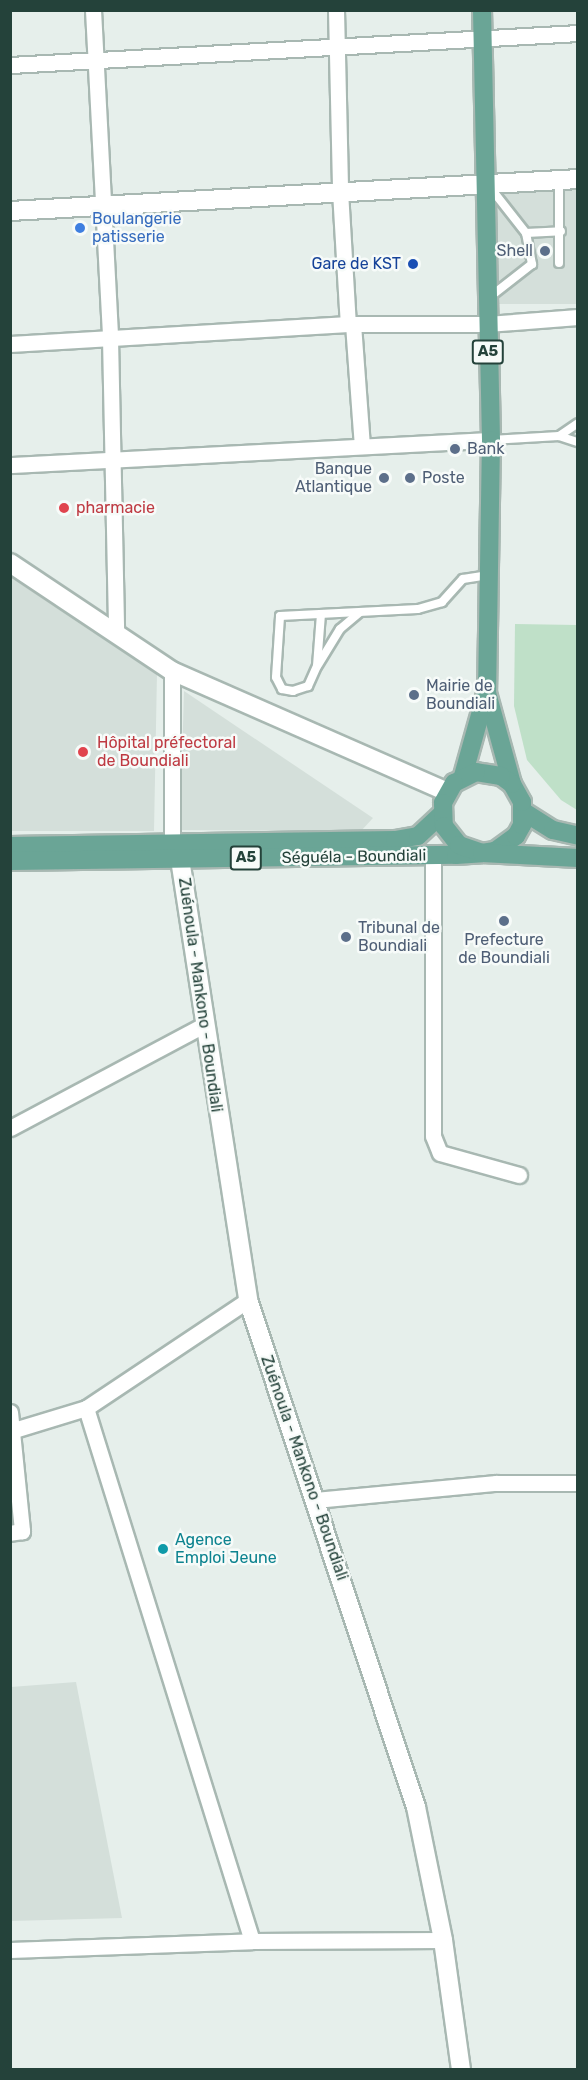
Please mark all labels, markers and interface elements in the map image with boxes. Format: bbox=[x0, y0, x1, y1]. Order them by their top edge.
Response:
place label: Boulangerie patisserie bbox=[92, 209, 181, 247]
marker: Boulangerie patisserie bbox=[73, 221, 87, 235]
place label: Shell bbox=[497, 241, 533, 261]
marker: Shell bbox=[538, 244, 552, 258]
place label: Gare de KST bbox=[312, 254, 401, 274]
marker: Gare de KST bbox=[406, 257, 420, 271]
road number: A5 bbox=[472, 340, 504, 364]
place label: Bank bbox=[467, 439, 504, 459]
marker: Bank bbox=[448, 442, 462, 456]
place label: Banque Atlantique bbox=[295, 459, 372, 497]
place label: Poste bbox=[422, 468, 465, 488]
marker: Banque Atlantique bbox=[377, 471, 391, 485]
marker: Poste bbox=[403, 471, 417, 485]
place label: pharmacie bbox=[76, 498, 155, 518]
marker: pharmacie bbox=[57, 501, 71, 515]
place label: Mairie de Boundiali bbox=[426, 676, 495, 714]
marker: Mairie de Boundiali bbox=[407, 688, 421, 702]
place label: Hôpital préfectoral de Boundiali bbox=[97, 733, 236, 771]
marker: Hôpital préfectoral de Boundiali bbox=[74, 743, 92, 761]
road number: A5 bbox=[230, 846, 262, 870]
street label: Séguéla - Boundiali bbox=[282, 846, 426, 868]
street label: Zuénoula - Mankono - Boundiali bbox=[174, 876, 226, 1114]
marker: Prefecture de Boundiali bbox=[497, 914, 511, 928]
place label: Tribunal de Boundiali bbox=[358, 918, 440, 956]
marker: Tribunal de Boundiali bbox=[339, 930, 353, 944]
place label: Prefecture de Boundiali bbox=[458, 930, 550, 968]
street label: Zuénoula - Mankono - Boundiali bbox=[256, 1353, 352, 1583]
place label: Agence Emploi Jeune bbox=[175, 1530, 277, 1568]
marker: Agence Emploi Jeune bbox=[156, 1542, 170, 1556]

